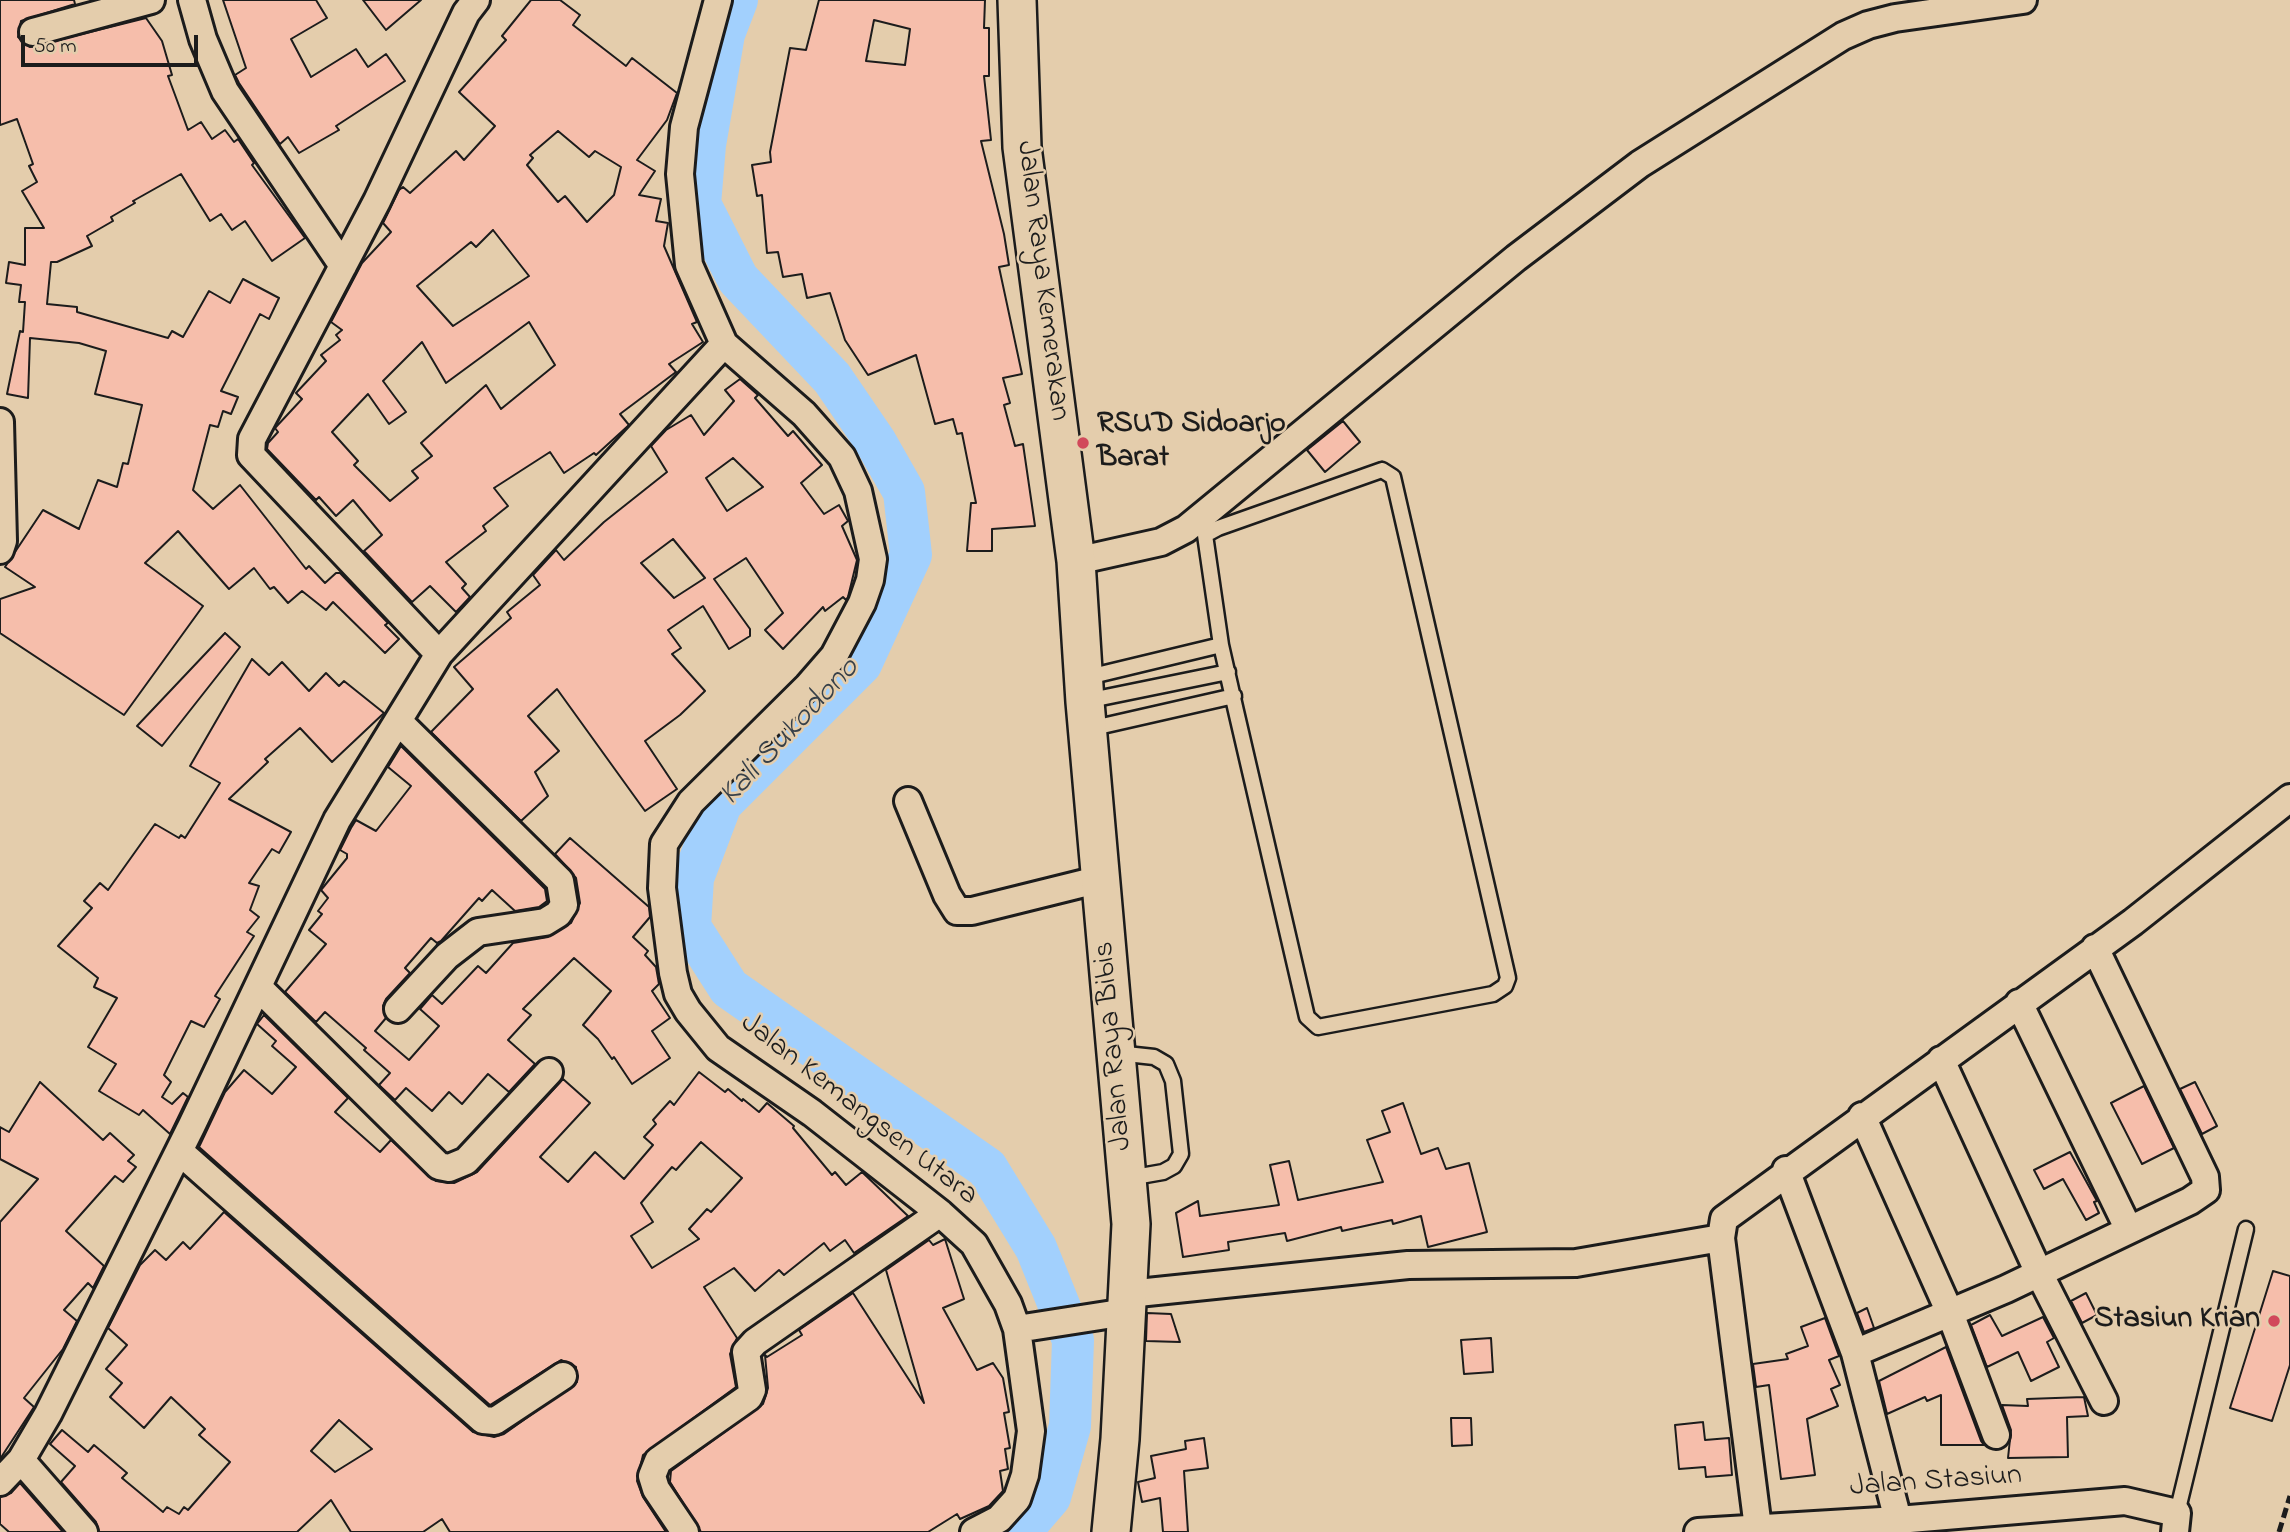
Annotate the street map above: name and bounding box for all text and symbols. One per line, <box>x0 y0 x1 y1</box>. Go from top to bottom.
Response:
scale bar <box>24 21 201 65</box>
text: 50 m <box>34 32 77 62</box>
street label: Jalan Raya Kemerakan <box>1006 139 1076 423</box>
place label: RSUD Sidoarjo Barat <box>1097 408 1286 478</box>
marker: RSUD Sidoarjo Barat <box>1075 435 1091 451</box>
water label: Kali Sukodono <box>713 651 869 815</box>
street label: Jalan Raya Bibis <box>1088 940 1142 1152</box>
street label: Jalan Kemangsen Utara <box>732 1007 984 1215</box>
place label: Stasiun Krian <box>2094 1303 2260 1339</box>
marker: Stasiun Krian <box>2266 1313 2282 1329</box>
street label: Jalan Stasiun <box>1849 1459 2023 1507</box>

